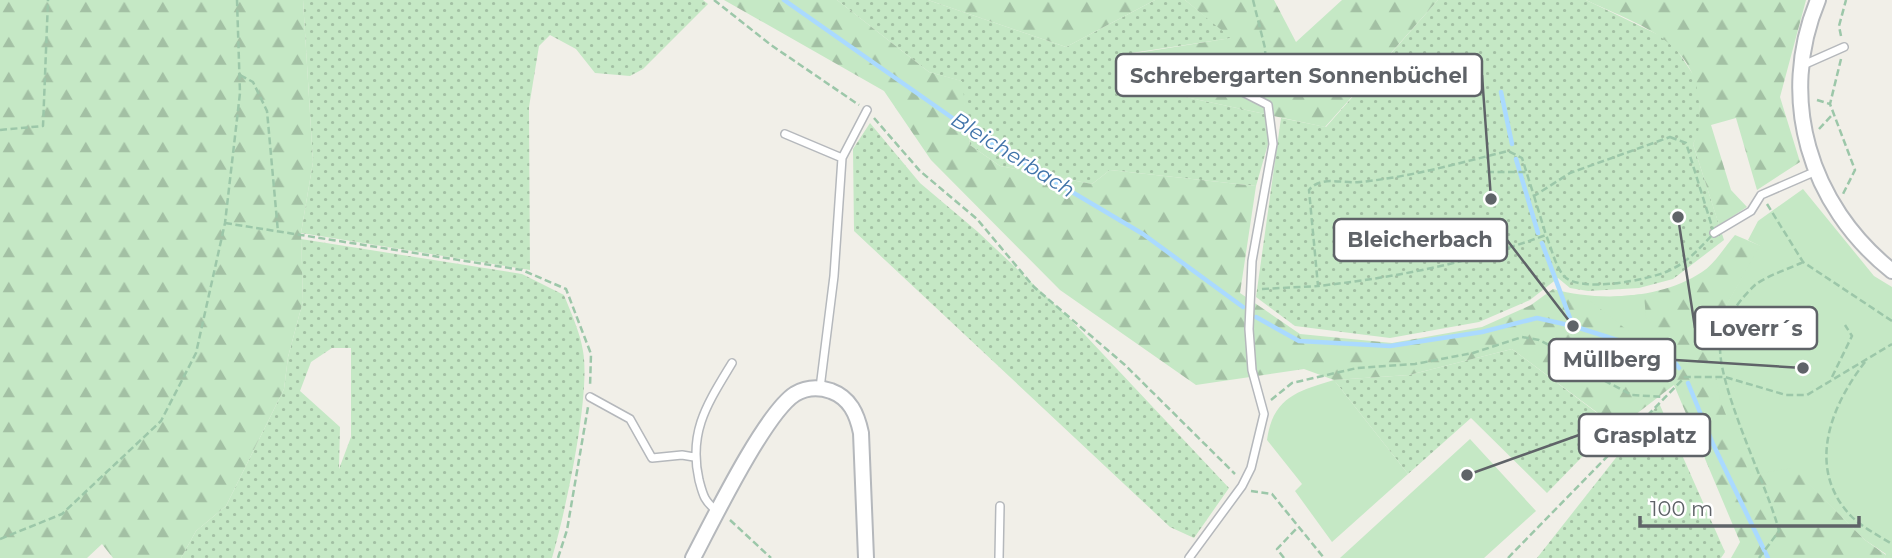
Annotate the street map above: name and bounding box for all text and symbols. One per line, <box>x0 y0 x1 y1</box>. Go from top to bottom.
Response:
callout: Schrebergarten Sonnenbüchel <box>1116 54 1482 96</box>
text: Schrebergarten Sonnenbüchel <box>1130 63 1468 88</box>
water label: Bleicherbach <box>947 107 1080 203</box>
callout: Bleicherbach <box>1334 219 1507 261</box>
text: Bleicherbach <box>1347 227 1493 252</box>
callout: Loverr´s <box>1695 307 1817 349</box>
text: Loverr´s <box>1709 316 1803 341</box>
callout: Müllberg <box>1549 339 1675 381</box>
text: Müllberg <box>1563 347 1661 372</box>
callout: Grasplatz <box>1579 414 1710 456</box>
text: Grasplatz <box>1594 423 1696 448</box>
scale bar <box>1640 484 1859 528</box>
text: 100 m <box>1650 496 1713 521</box>

